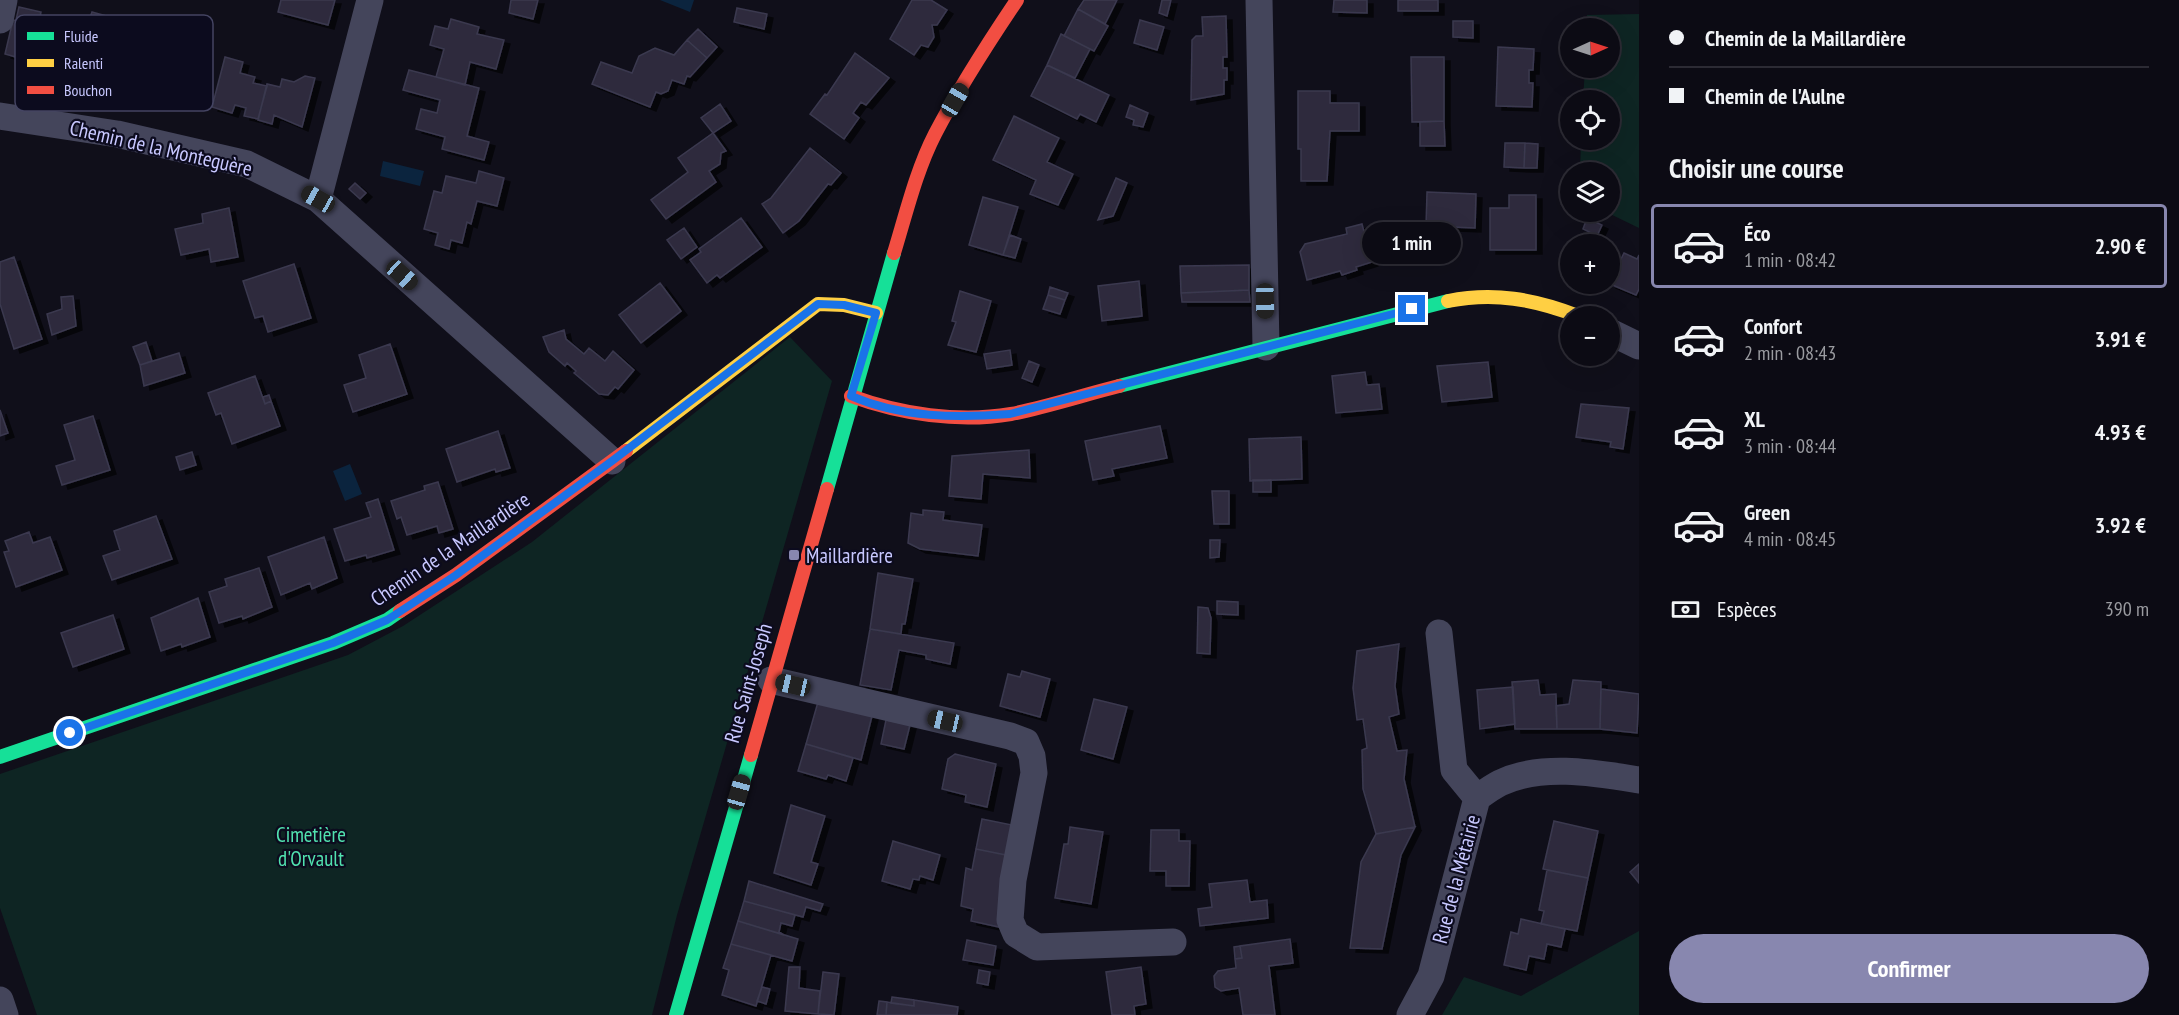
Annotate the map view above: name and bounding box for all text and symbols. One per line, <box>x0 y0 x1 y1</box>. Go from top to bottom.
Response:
legend <box>15 15 213 111</box>
north arrow <box>1560 18 1620 78</box>
map controls <box>1560 18 1620 366</box>
text: Chemin de la Maillardière <box>1705 24 1906 52</box>
text: Fluide <box>64 26 98 46</box>
text: Ralenti <box>64 53 103 73</box>
text: Bouchon <box>64 80 112 100</box>
car <box>938 80 972 120</box>
text: Chemin de l'Aulne <box>1705 82 1845 110</box>
button: locate <box>1560 90 1620 150</box>
street label: Chemin de la Monteguère <box>67 114 255 182</box>
text: Choisir une course <box>1669 151 1844 185</box>
button: layers <box>1560 162 1620 222</box>
car <box>298 182 338 216</box>
icon: car <box>1672 219 1726 273</box>
text: Éco <box>1744 219 1771 247</box>
callout: 1 min <box>1362 222 1462 264</box>
text: 1 min <box>1391 230 1432 256</box>
text: 2.90 € <box>2095 232 2146 260</box>
button: + <box>1560 234 1620 294</box>
text: 1 min · 08:42 <box>1744 247 1836 273</box>
car <box>383 256 421 294</box>
car <box>1256 283 1274 319</box>
route end <box>1398 295 1425 322</box>
button: − <box>1560 306 1620 366</box>
icon: car <box>1672 312 1726 366</box>
text: Confort <box>1744 312 1802 340</box>
text: 3.91 € <box>2095 325 2146 353</box>
text: 2 min · 08:43 <box>1744 340 1836 366</box>
icon: car <box>1672 405 1726 459</box>
text: XL <box>1744 405 1765 433</box>
text: 4.93 € <box>2095 418 2146 446</box>
text: 3 min · 08:44 <box>1744 433 1836 459</box>
street label: Chemin de la Maillardière <box>365 486 535 612</box>
icon: car <box>1672 498 1726 552</box>
text: Green <box>1744 498 1790 526</box>
text: 3.92 € <box>2095 511 2146 539</box>
text: 4 min · 08:45 <box>1744 526 1836 552</box>
place label: Maillardière <box>806 542 893 569</box>
marker: Maillardière <box>787 548 801 562</box>
icon: cash <box>1669 593 1702 626</box>
text: Espèces <box>1717 595 1776 623</box>
text: 390 m <box>2105 596 2149 622</box>
street label: Rue Saint-Joseph <box>718 620 778 746</box>
car <box>773 672 813 698</box>
car <box>925 708 965 734</box>
route start <box>56 719 83 746</box>
car <box>725 772 753 812</box>
street label: Rue de la Métairie <box>1426 812 1486 946</box>
park label: Cimetière d'Orvault <box>276 821 346 872</box>
button: Confirmer <box>1669 934 2149 1003</box>

